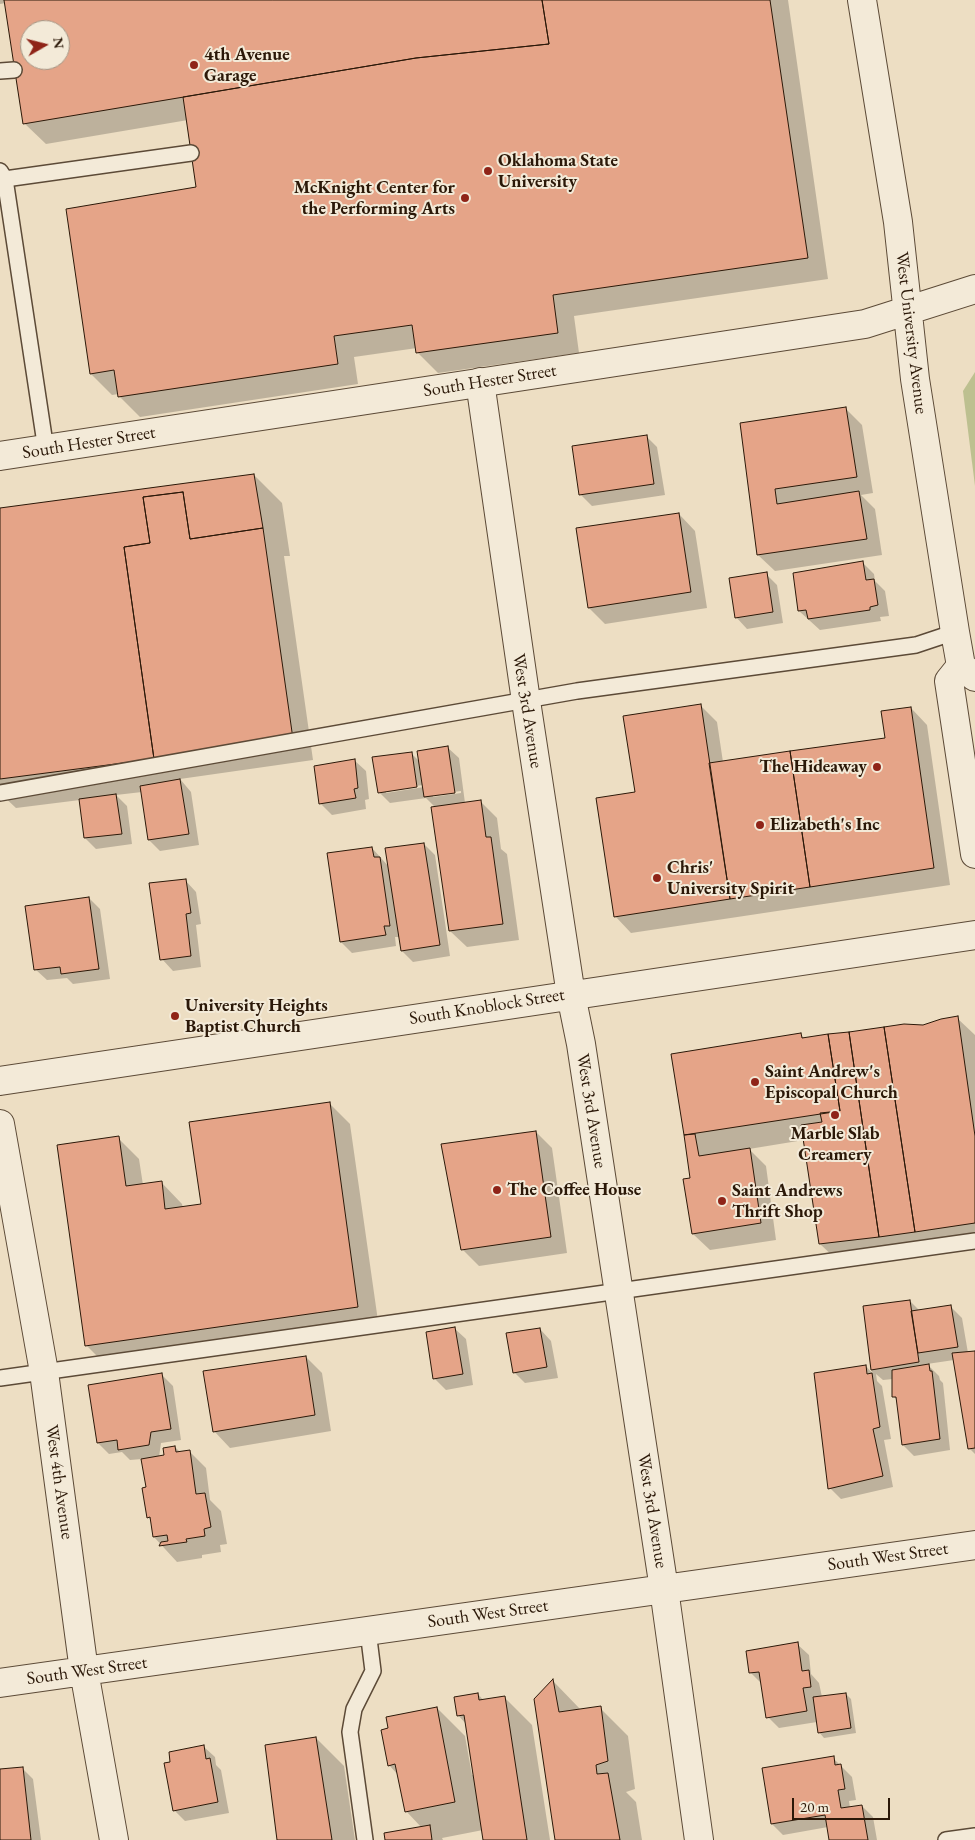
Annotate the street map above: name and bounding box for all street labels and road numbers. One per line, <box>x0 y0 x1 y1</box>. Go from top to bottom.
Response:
street label: West University Avenue <box>890 251 932 415</box>
street label: South Hester Street <box>422 360 558 402</box>
street label: South Hester Street <box>21 422 157 464</box>
street label: West 3rd Avenue <box>507 652 547 770</box>
street label: South Knoblock Street <box>408 984 566 1030</box>
street label: West 3rd Avenue <box>571 1052 611 1170</box>
street label: West 4th Avenue <box>40 1423 78 1541</box>
street label: West 3rd Avenue <box>632 1452 672 1570</box>
street label: South West Street <box>826 1538 950 1576</box>
street label: South West Street <box>426 1595 550 1633</box>
street label: South West Street <box>25 1652 149 1690</box>

